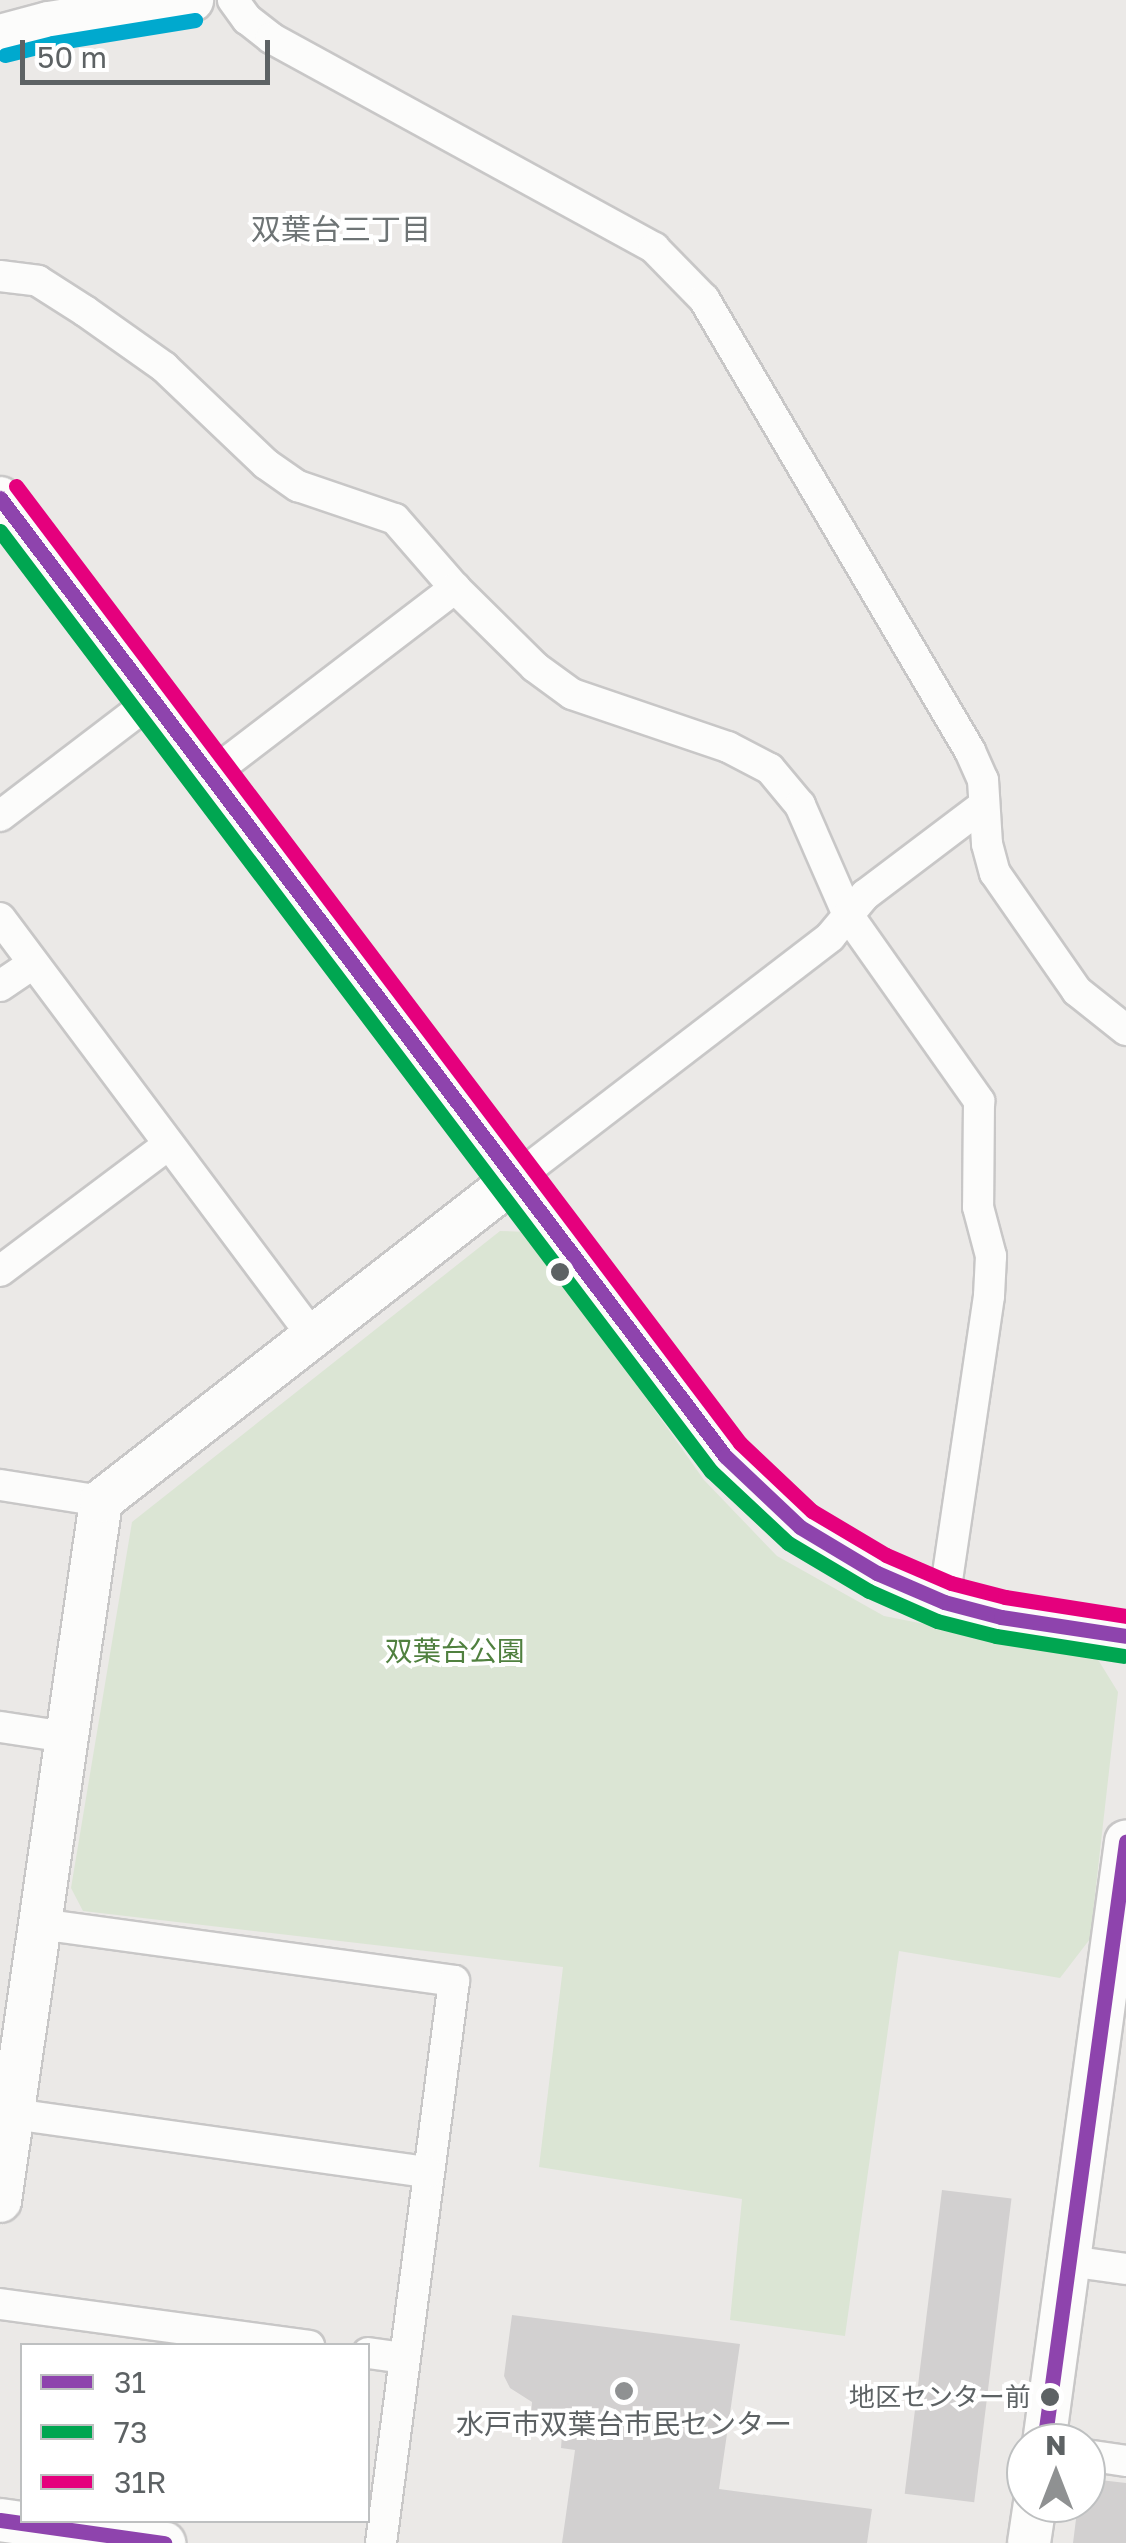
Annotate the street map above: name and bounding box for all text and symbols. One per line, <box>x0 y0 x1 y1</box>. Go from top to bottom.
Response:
scale bar <box>25 20 275 82</box>
text: 50 m <box>37 39 107 75</box>
district label: 双葉台三丁目 <box>251 211 431 247</box>
unlabelled marker <box>550 1262 570 1282</box>
park label: 双葉台公園 <box>385 1634 525 1668</box>
legend <box>20 2343 370 2523</box>
text: 31 <box>114 2364 146 2400</box>
marker: 水戸市双葉台市民センター <box>613 2380 635 2402</box>
place label: 地区センター前 <box>849 2381 1031 2413</box>
marker: 地区センター前 <box>1040 2387 1060 2407</box>
place label: 水戸市双葉台市民センター <box>456 2407 792 2441</box>
text: 73 <box>114 2414 147 2450</box>
north arrow <box>1006 2423 1106 2523</box>
text: N <box>1045 2428 1067 2461</box>
text: 31R <box>114 2464 167 2500</box>

